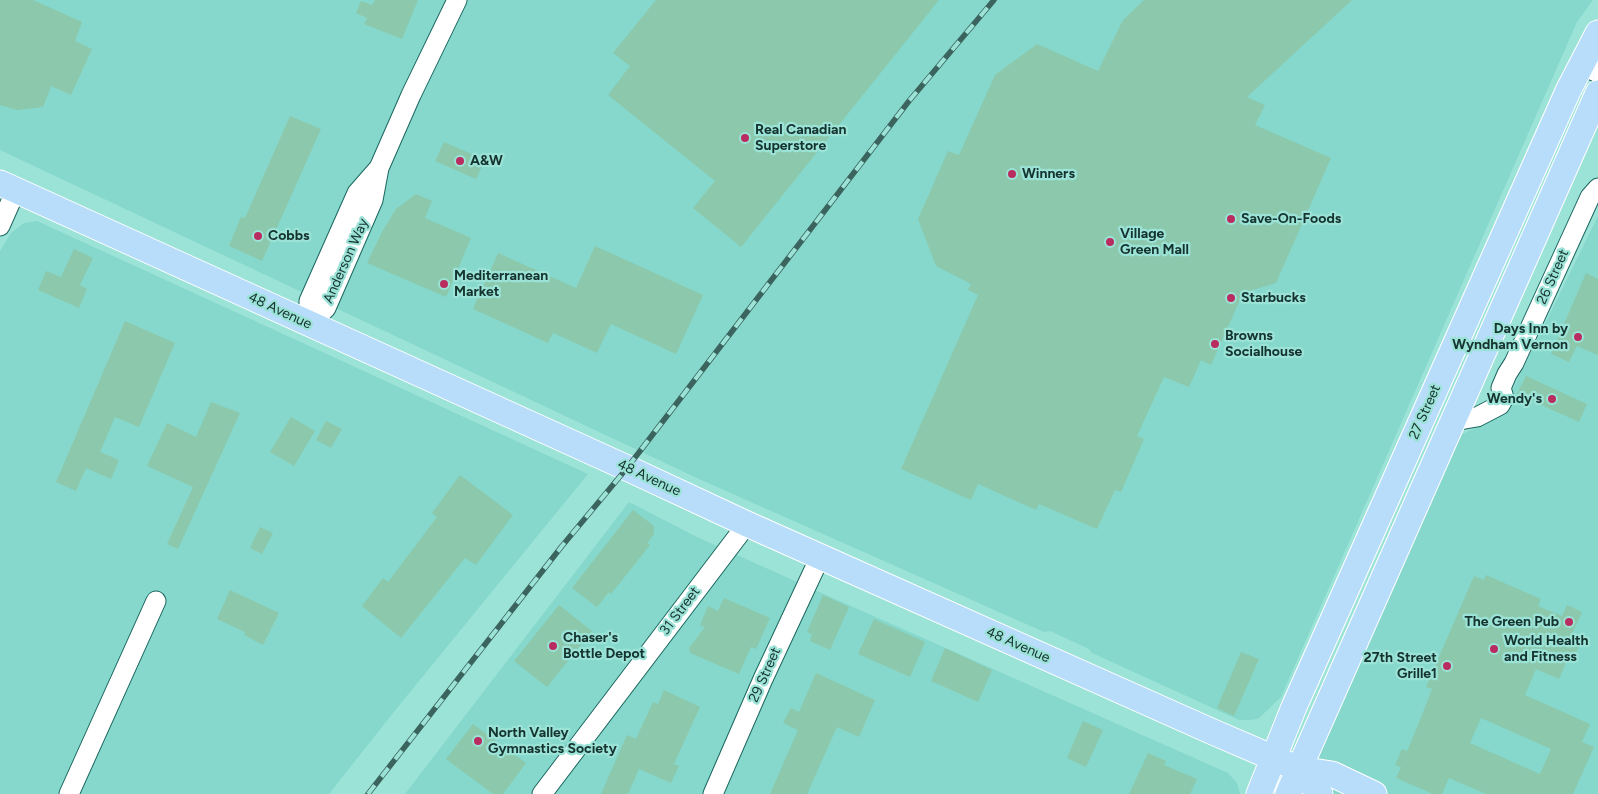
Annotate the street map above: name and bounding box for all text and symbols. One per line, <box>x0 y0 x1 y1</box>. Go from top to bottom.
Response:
place label: Real Canadian Superstore <box>755 122 846 154</box>
marker: Real Canadian Superstore <box>739 132 751 144</box>
place label: A&W <box>470 153 503 169</box>
marker: A&W <box>454 155 466 167</box>
place label: Winners <box>1022 166 1075 182</box>
marker: Winners <box>1006 168 1018 180</box>
place label: Save-On-Foods <box>1241 211 1341 227</box>
marker: Save-On-Foods <box>1225 213 1237 225</box>
street label: Anderson Way <box>320 216 372 306</box>
place label: Village Green Mall <box>1120 226 1189 258</box>
place label: Cobbs <box>268 228 309 244</box>
marker: Cobbs <box>252 230 264 242</box>
marker: Village Green Mall <box>1104 236 1116 248</box>
street label: 26 Street <box>1533 247 1573 307</box>
place label: Mediterranean Market <box>454 268 548 300</box>
marker: Mediterranean Market <box>438 278 450 290</box>
street label: 48 Avenue <box>246 289 314 333</box>
place label: Starbucks <box>1241 290 1306 306</box>
marker: Starbucks <box>1225 292 1237 304</box>
place label: Days Inn by Wyndham Vernon <box>1452 321 1568 354</box>
place label: Browns Socialhouse <box>1225 328 1302 361</box>
marker: Days Inn by Wyndham Vernon <box>1572 331 1584 343</box>
marker: Browns Socialhouse <box>1209 338 1221 350</box>
street label: 27 Street <box>1406 382 1444 442</box>
place label: Wendy's <box>1487 391 1542 407</box>
marker: Wendy's <box>1546 393 1558 405</box>
street label: 48 Avenue <box>615 456 683 500</box>
street label: 31 Street <box>656 584 704 638</box>
place label: The Green Pub <box>1465 614 1559 630</box>
marker: The Green Pub <box>1563 616 1575 628</box>
street label: 48 Avenue <box>983 623 1053 667</box>
place label: Chaser's Bottle Depot <box>563 630 645 662</box>
place label: World Health and Fitness <box>1504 633 1589 666</box>
marker: Chaser's Bottle Depot <box>547 640 559 652</box>
marker: World Health and Fitness <box>1488 643 1500 655</box>
street label: 29 Street <box>745 645 785 705</box>
place label: 27th Street Grille1 <box>1364 650 1437 682</box>
marker: 27th Street Grille1 <box>1441 660 1453 672</box>
place label: North Valley Gymnastics Society <box>488 725 617 758</box>
marker: North Valley Gymnastics Society <box>472 735 484 747</box>

